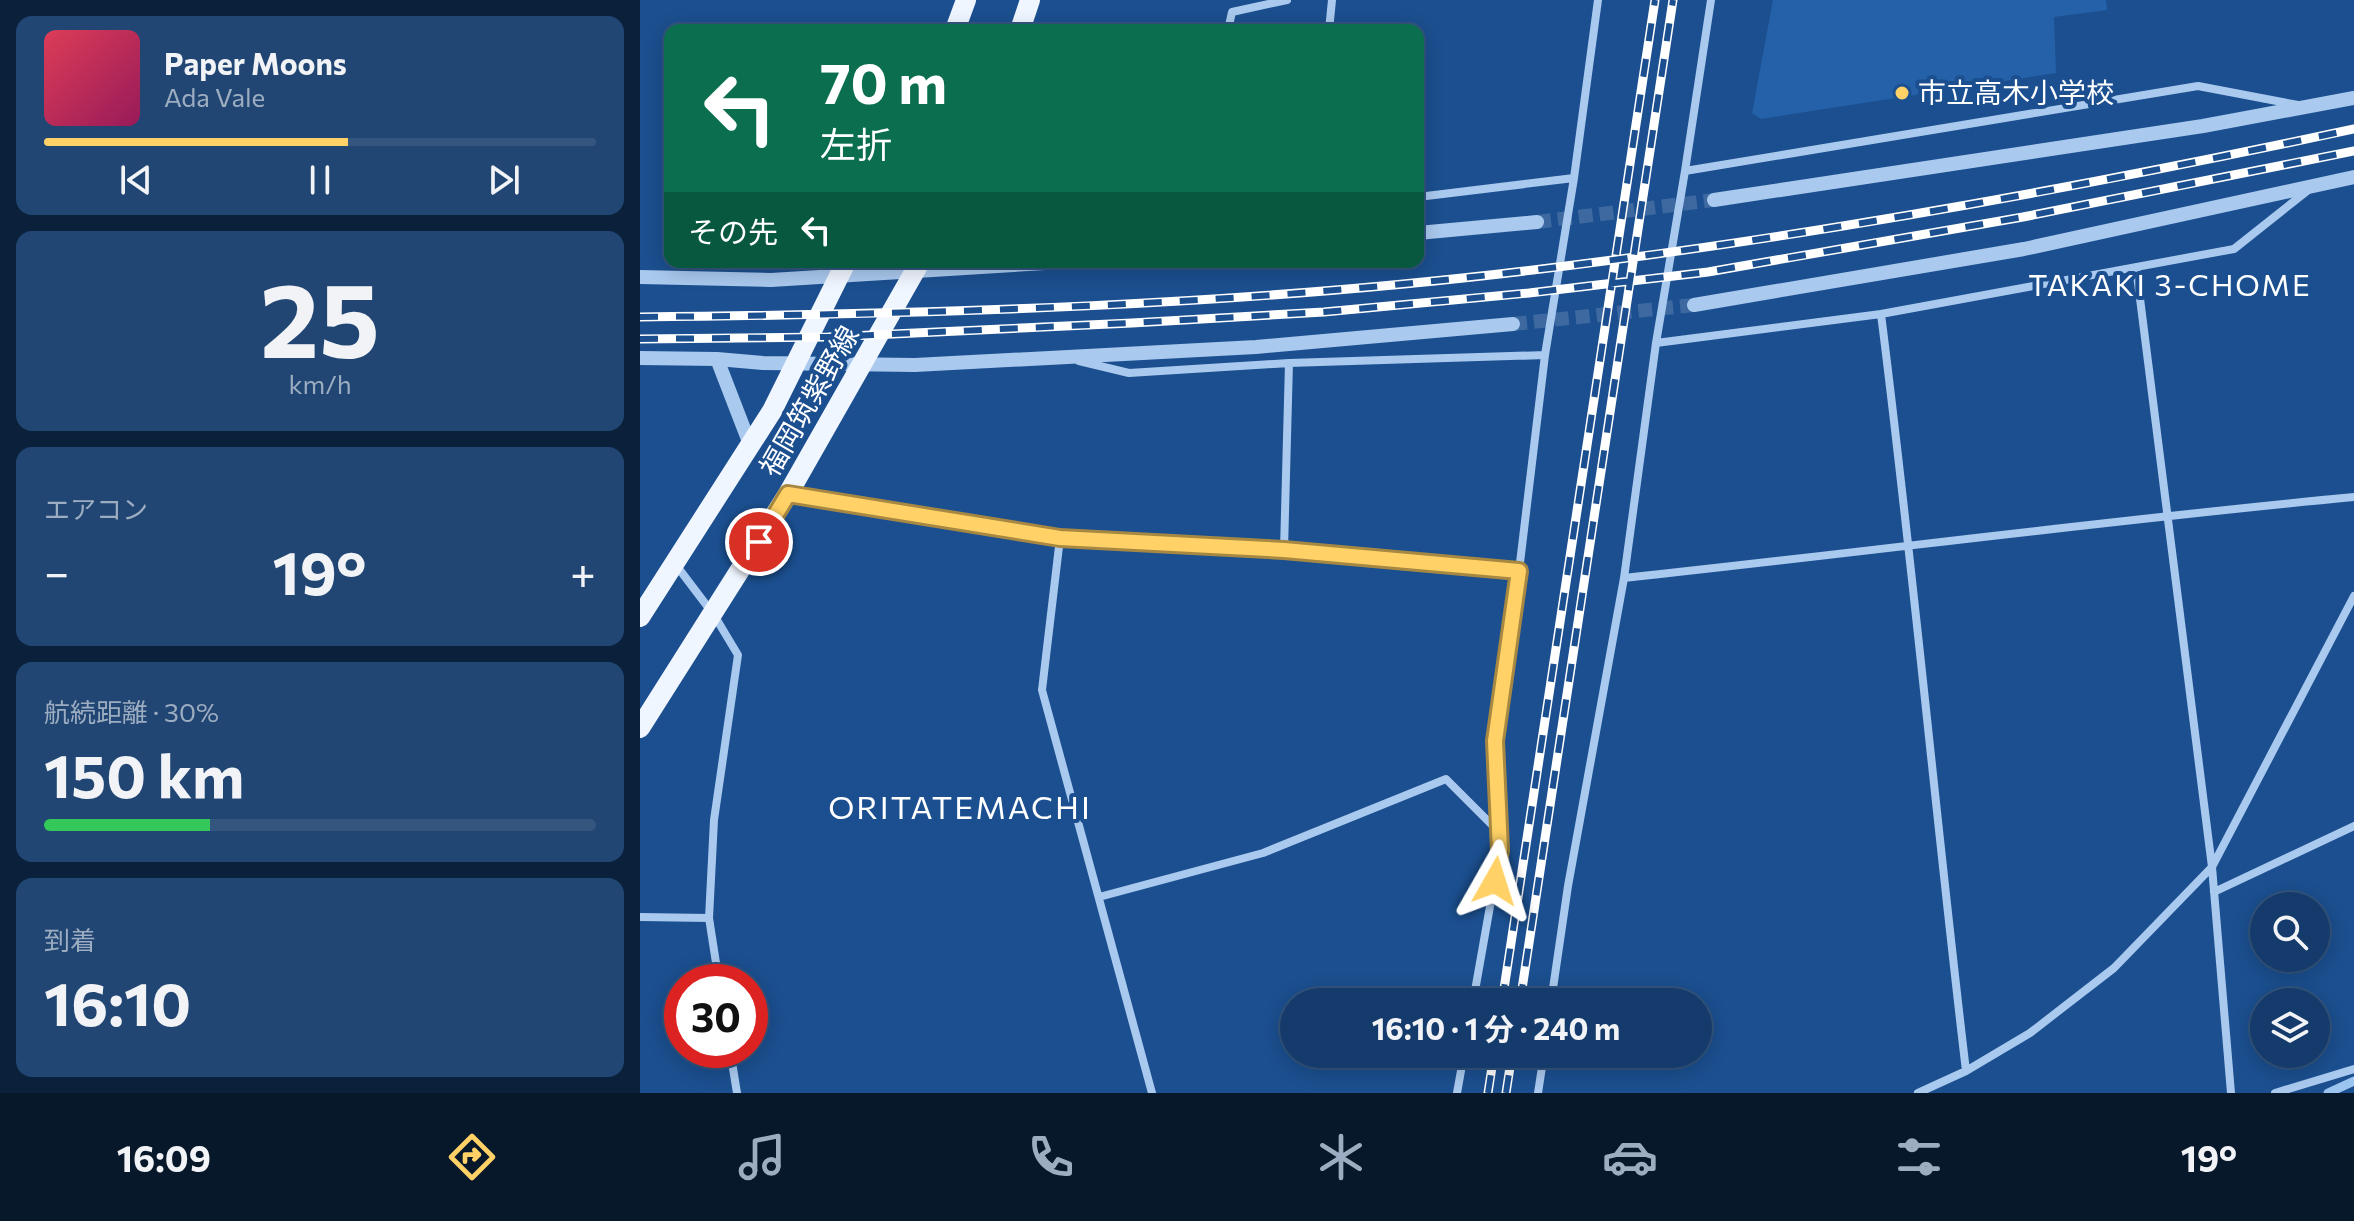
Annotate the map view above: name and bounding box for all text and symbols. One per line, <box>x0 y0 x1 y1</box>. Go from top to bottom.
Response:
text: Paper Moons <box>164 44 347 81</box>
text: 70 m <box>820 47 947 116</box>
icon: left <box>688 56 792 160</box>
place label: 市立高木小学校 <box>1918 75 2114 109</box>
text: Ada Vale <box>164 81 265 112</box>
marker: 市立高木小学校 <box>1893 84 1911 102</box>
text: 左折 <box>820 121 892 165</box>
icon: previous <box>114 158 158 202</box>
icon: pause <box>298 158 342 202</box>
icon: next <box>482 158 526 202</box>
icon: left <box>794 208 838 252</box>
text: その先 <box>688 212 778 249</box>
text: 25 <box>260 252 380 379</box>
district label: TAKAKI 3-CHOME <box>2028 265 2312 302</box>
street label: 福岡筑紫野線 <box>751 319 865 482</box>
text: km/h <box>288 368 352 399</box>
text: エアコン <box>44 493 148 524</box>
pin <box>725 508 793 576</box>
icon: arrive <box>737 520 781 564</box>
text: 19° <box>272 534 367 607</box>
text: − <box>44 544 69 598</box>
text: + <box>570 544 596 598</box>
text: 航続距離 · 30% <box>44 696 219 727</box>
text: 150 km <box>44 737 244 810</box>
district label: ORITATEMACHI <box>828 786 1092 826</box>
position arrow <box>1453 839 1537 923</box>
map controls <box>2250 892 2330 1068</box>
button: search <box>2250 892 2330 972</box>
text: 到着 <box>44 924 96 955</box>
speed limit sign: 30 <box>664 964 768 1068</box>
text: 16:10 <box>44 965 191 1038</box>
button: layers <box>2250 988 2330 1068</box>
text: 16:10 · 1 分 · 240 m <box>1372 1009 1620 1046</box>
icon: directions <box>444 1129 500 1185</box>
icon: music <box>734 1129 790 1185</box>
icon: phone <box>1023 1129 1079 1185</box>
icon: climate <box>1313 1129 1369 1185</box>
icon: car <box>1602 1129 1658 1185</box>
icon: filters <box>1891 1129 1947 1185</box>
text: 16:09 <box>117 1135 211 1179</box>
text: 19° <box>2181 1135 2237 1179</box>

